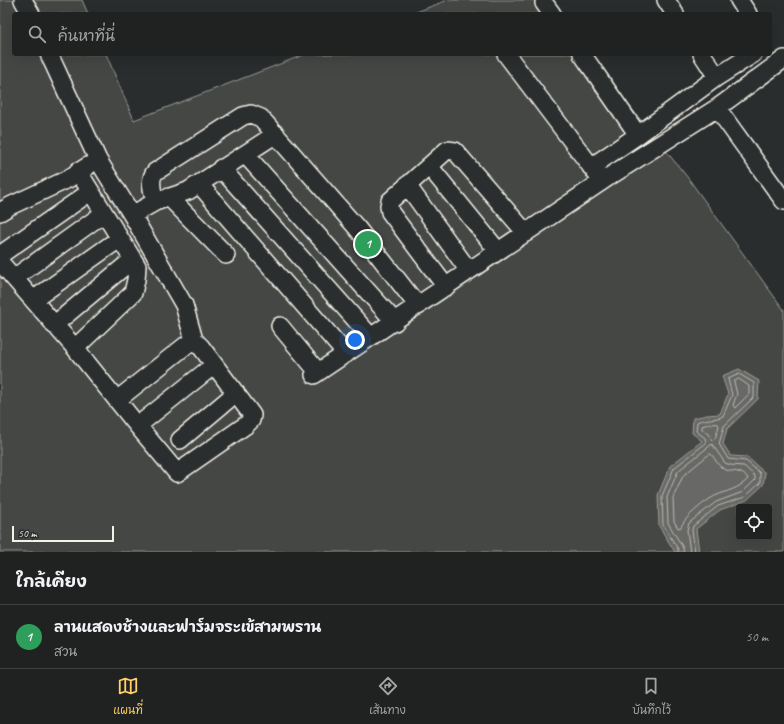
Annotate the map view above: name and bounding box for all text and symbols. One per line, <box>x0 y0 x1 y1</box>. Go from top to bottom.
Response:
search box <box>12 12 772 56</box>
icon: search <box>26 23 48 45</box>
text: ค้นหาที่นี่ <box>58 27 115 46</box>
pin: 1 <box>355 229 381 259</box>
your location <box>345 330 365 350</box>
map controls <box>736 504 772 540</box>
button: locate <box>736 504 772 540</box>
scale bar <box>12 524 114 543</box>
text: 50 m <box>18 526 37 540</box>
text: ใกล้เคียง <box>16 571 87 592</box>
text: ลานแสดงช้างและฟาร์มจระเข้สามพราน <box>54 618 321 637</box>
text: 1 <box>26 629 32 645</box>
text: 50 m <box>746 629 768 645</box>
text: สวน <box>54 644 77 660</box>
tab: แผนที่ <box>113 675 143 718</box>
tab: เส้นทาง <box>369 675 406 718</box>
tab: บันทึกไว้ <box>632 675 671 718</box>

